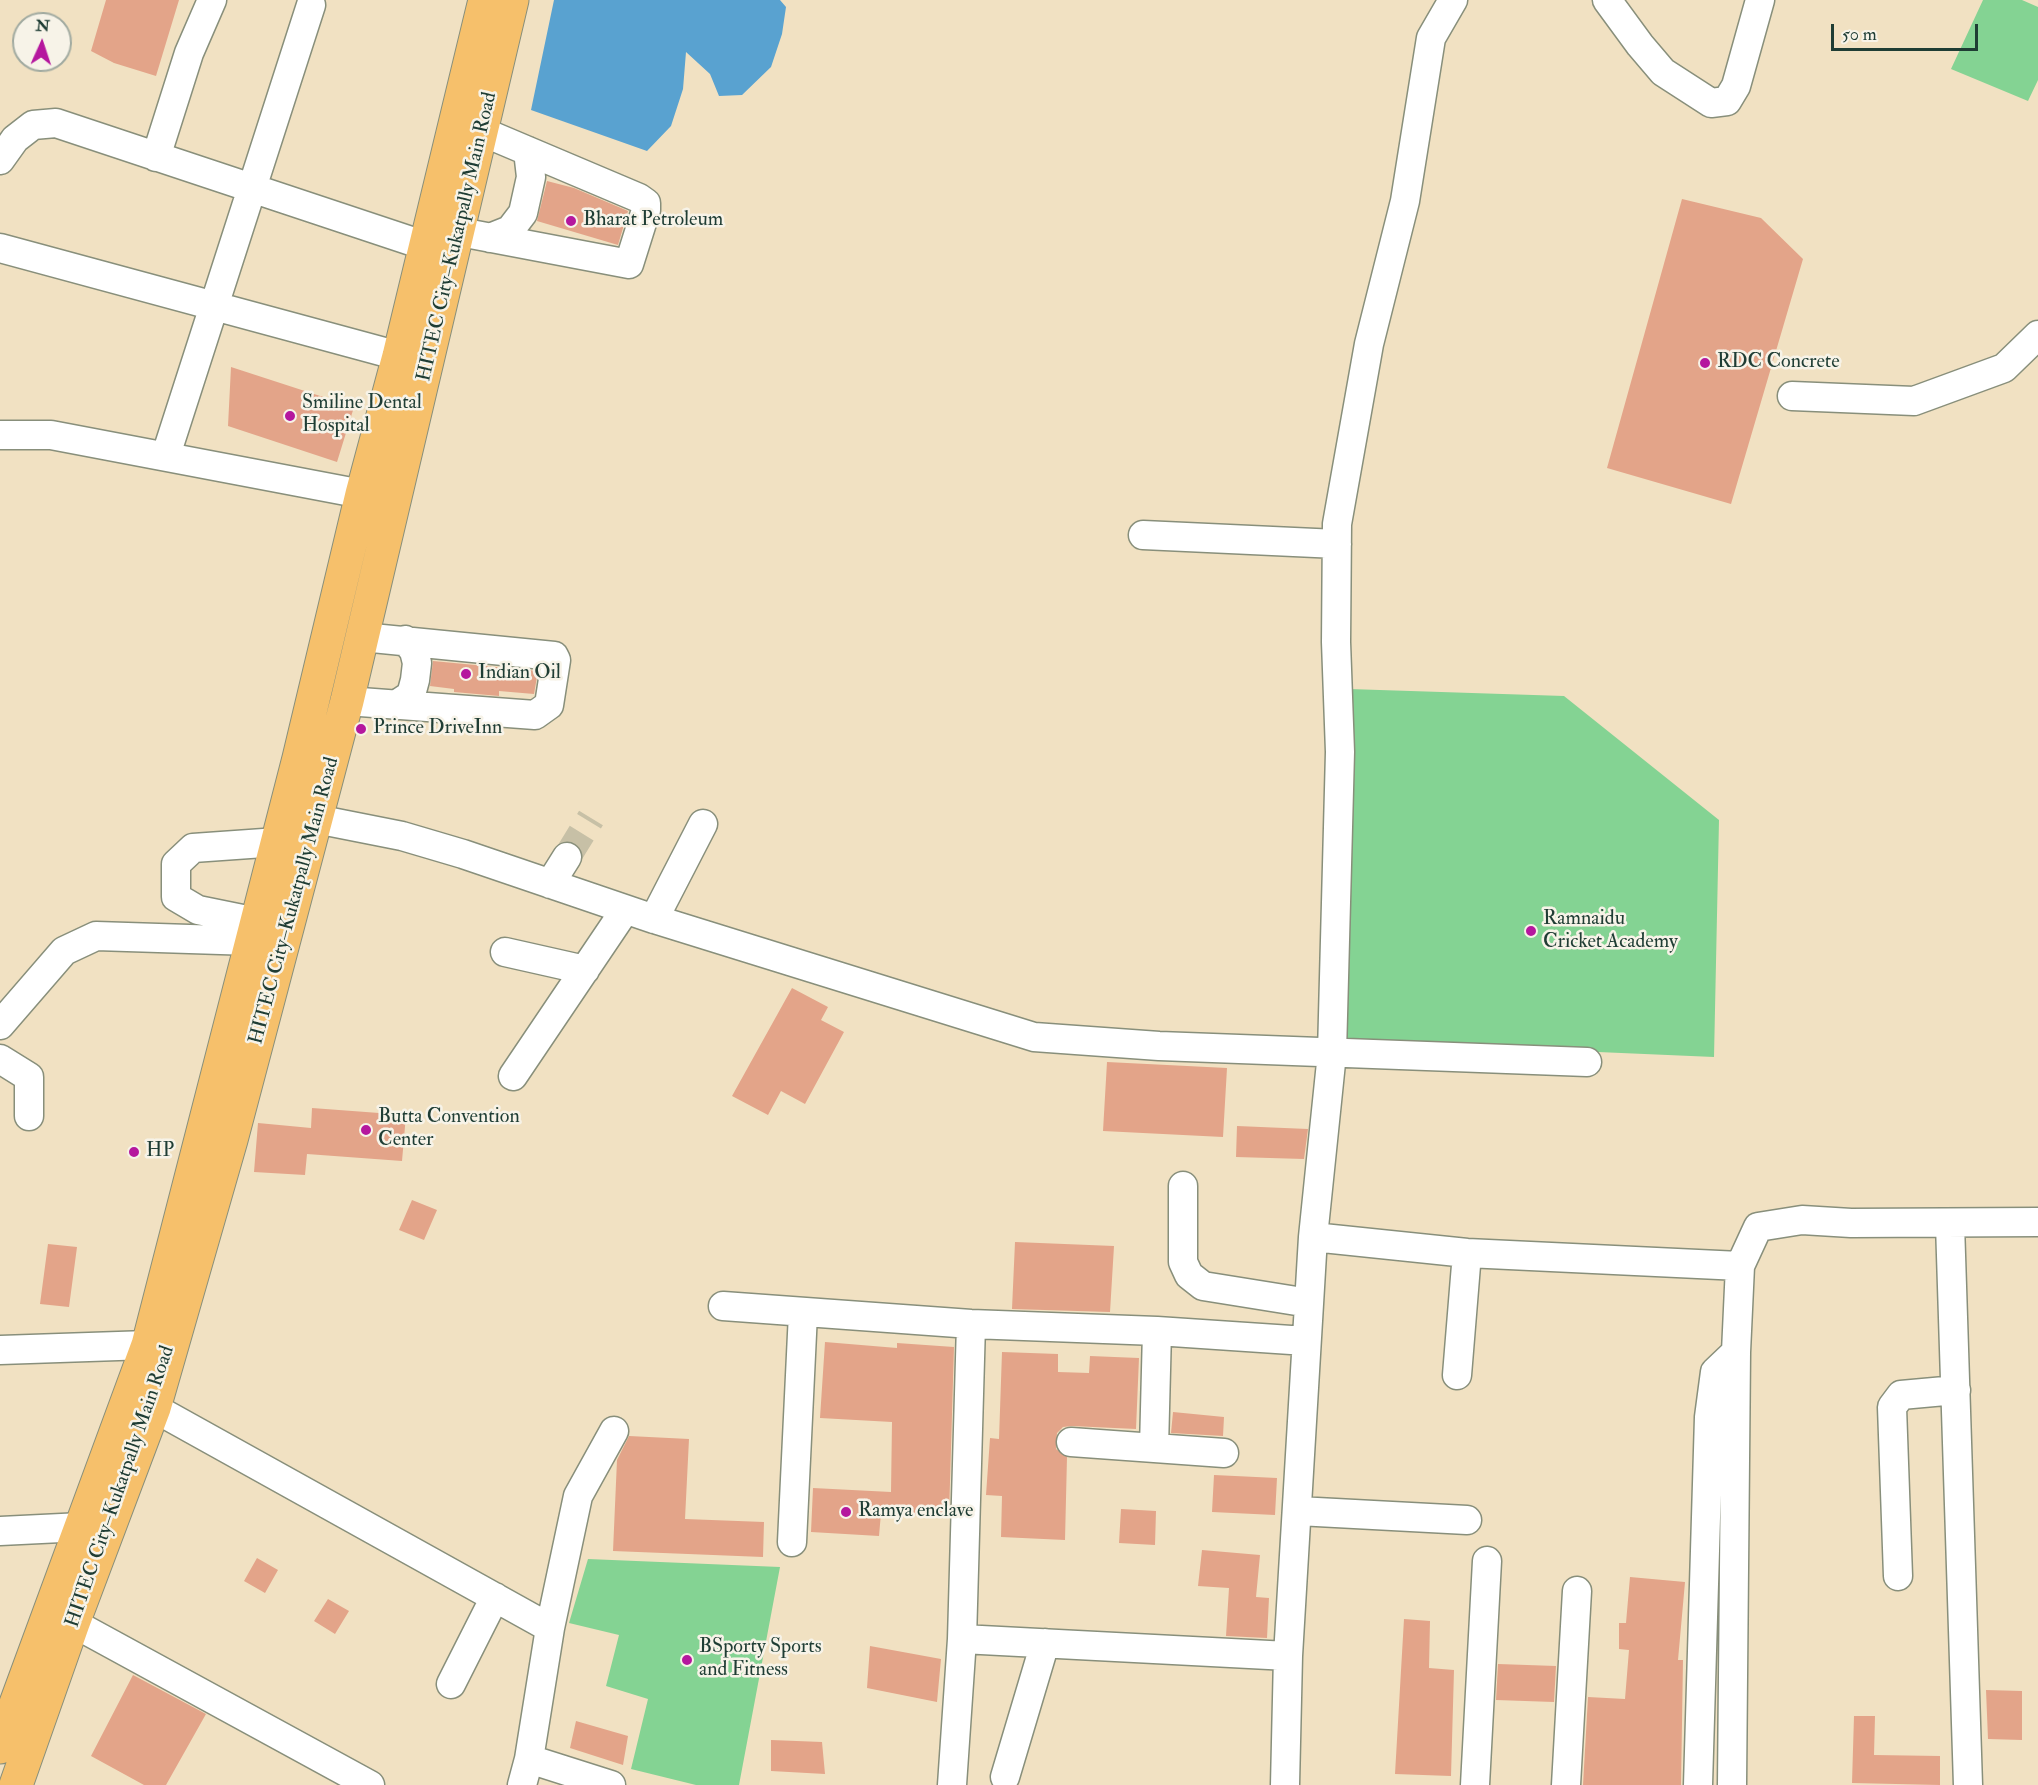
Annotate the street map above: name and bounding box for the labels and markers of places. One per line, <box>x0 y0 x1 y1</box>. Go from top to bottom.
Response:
place label: Bharat Petroleum <box>583 209 723 233</box>
marker: Bharat Petroleum <box>564 214 578 228</box>
place label: RDC Concrete <box>1717 351 1840 375</box>
marker: RDC Concrete <box>1698 356 1712 370</box>
place label: Smiline Dental Hospital <box>302 392 422 439</box>
marker: Smiline Dental Hospital <box>283 409 297 423</box>
place label: Indian Oil <box>478 662 561 686</box>
marker: Indian Oil <box>459 667 473 681</box>
place label: Prince DriveInn <box>373 717 502 741</box>
marker: Prince DriveInn <box>354 722 368 736</box>
place label: Ramnaidu Cricket Academy <box>1543 908 1678 955</box>
marker: Ramnaidu Cricket Academy <box>1524 924 1538 938</box>
place label: Butta Convention Center <box>378 1106 520 1153</box>
marker: Butta Convention Center <box>359 1123 373 1137</box>
place label: HP <box>146 1140 174 1164</box>
marker: HP <box>127 1145 141 1159</box>
place label: Ramya enclave <box>858 1500 973 1524</box>
marker: Ramya enclave <box>839 1505 853 1519</box>
place label: BSporty Sports and Fitness <box>699 1636 822 1683</box>
marker: BSporty Sports and Fitness <box>680 1653 694 1667</box>

